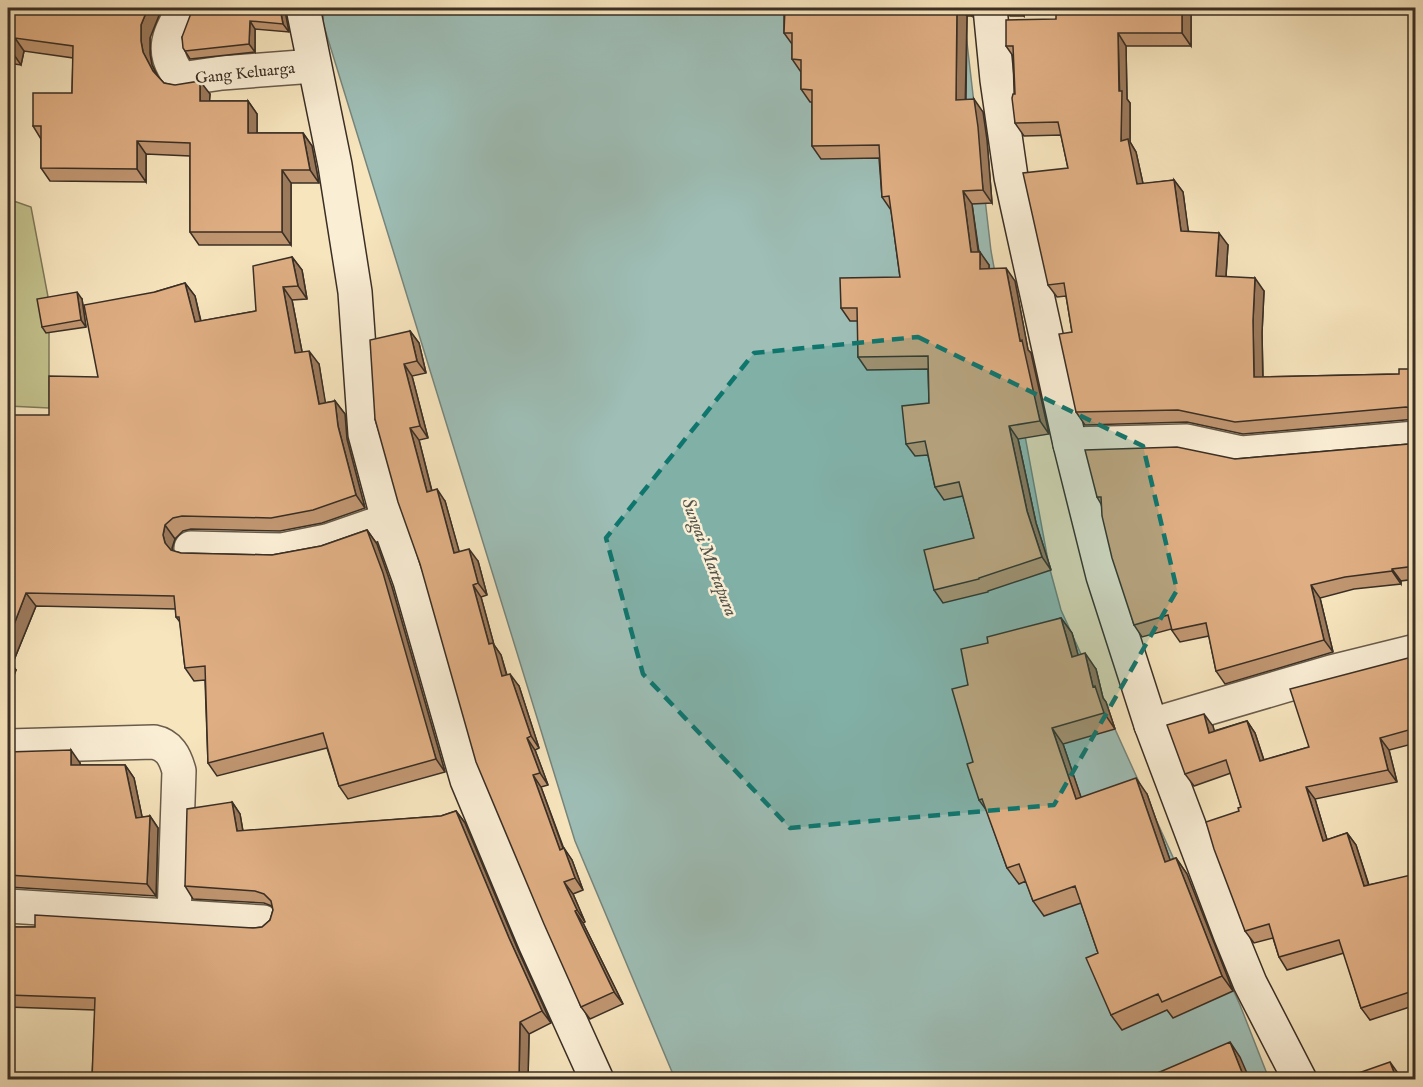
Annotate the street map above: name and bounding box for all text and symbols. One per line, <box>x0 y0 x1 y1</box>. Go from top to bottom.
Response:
street label: Gang Keluarga <box>194 59 296 89</box>
water label: Sungai Martapura <box>675 495 742 620</box>

